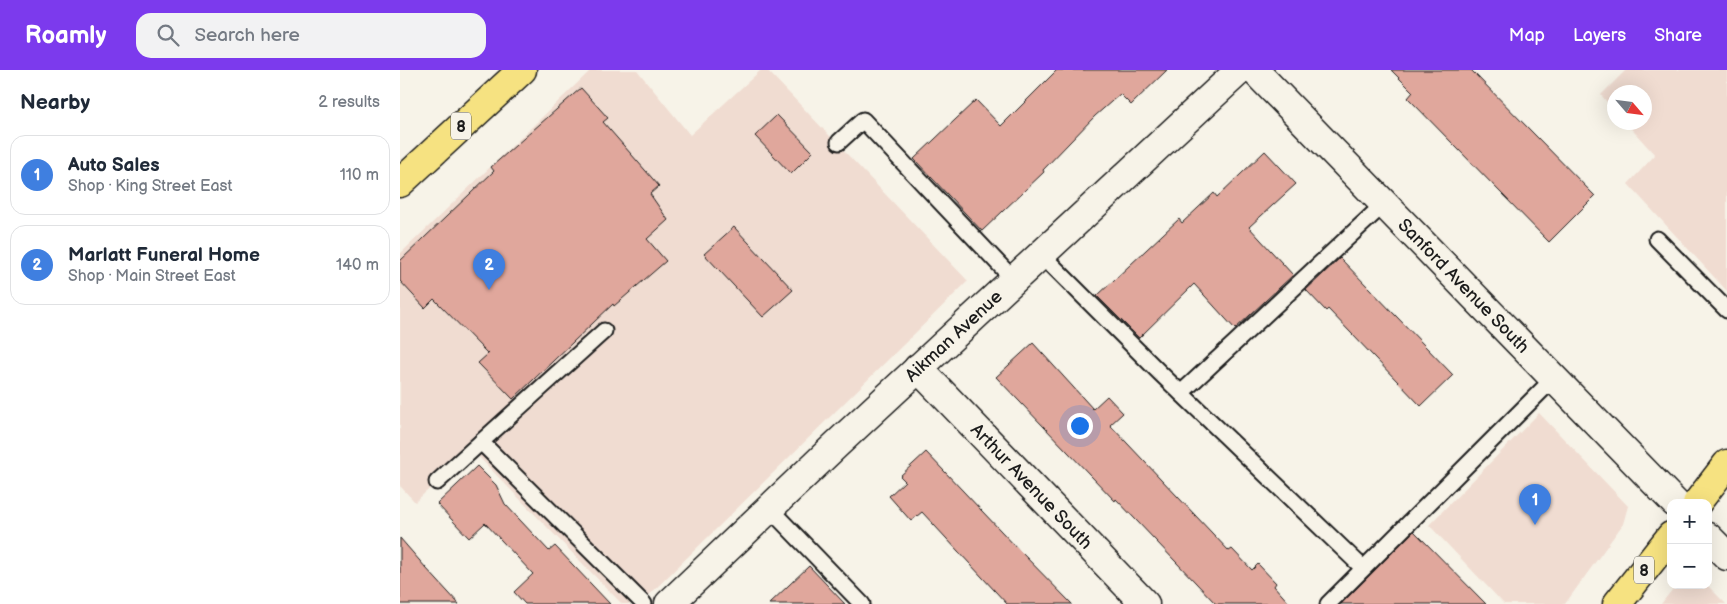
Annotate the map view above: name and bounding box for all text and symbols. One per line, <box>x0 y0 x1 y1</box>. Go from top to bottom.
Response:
search box <box>136 13 486 58</box>
text: Roamly <box>25 21 106 50</box>
icon: search <box>154 21 182 49</box>
text: Search here <box>194 24 300 47</box>
text: Map <box>1509 25 1545 46</box>
text: Layers <box>1573 25 1626 46</box>
text: Share <box>1654 25 1702 46</box>
north arrow <box>1607 85 1652 130</box>
text: Nearby <box>20 90 90 115</box>
text: 2 results <box>318 93 380 112</box>
road number: 8 <box>451 112 471 140</box>
text: Auto Sales <box>68 154 160 177</box>
text: 1 <box>34 166 40 185</box>
text: 110 m <box>340 166 379 185</box>
text: Shop · King Street East <box>68 177 232 196</box>
street label: Sanford Avenue South <box>1393 215 1534 358</box>
text: Marlatt Funeral Home <box>68 244 260 267</box>
pin: 2 <box>473 249 505 290</box>
text: 2 <box>32 256 42 275</box>
text: 140 m <box>336 256 379 275</box>
text: Shop · Main Street East <box>68 267 236 286</box>
street label: Aikman Avenue <box>901 286 1007 386</box>
your location <box>1067 413 1093 439</box>
street label: Arthur Avenue South <box>966 419 1096 554</box>
pin: 1 <box>1519 484 1551 525</box>
map controls <box>1667 499 1712 589</box>
button: + <box>1667 499 1712 544</box>
button: − <box>1667 544 1712 589</box>
road number: 8 <box>1634 556 1654 584</box>

